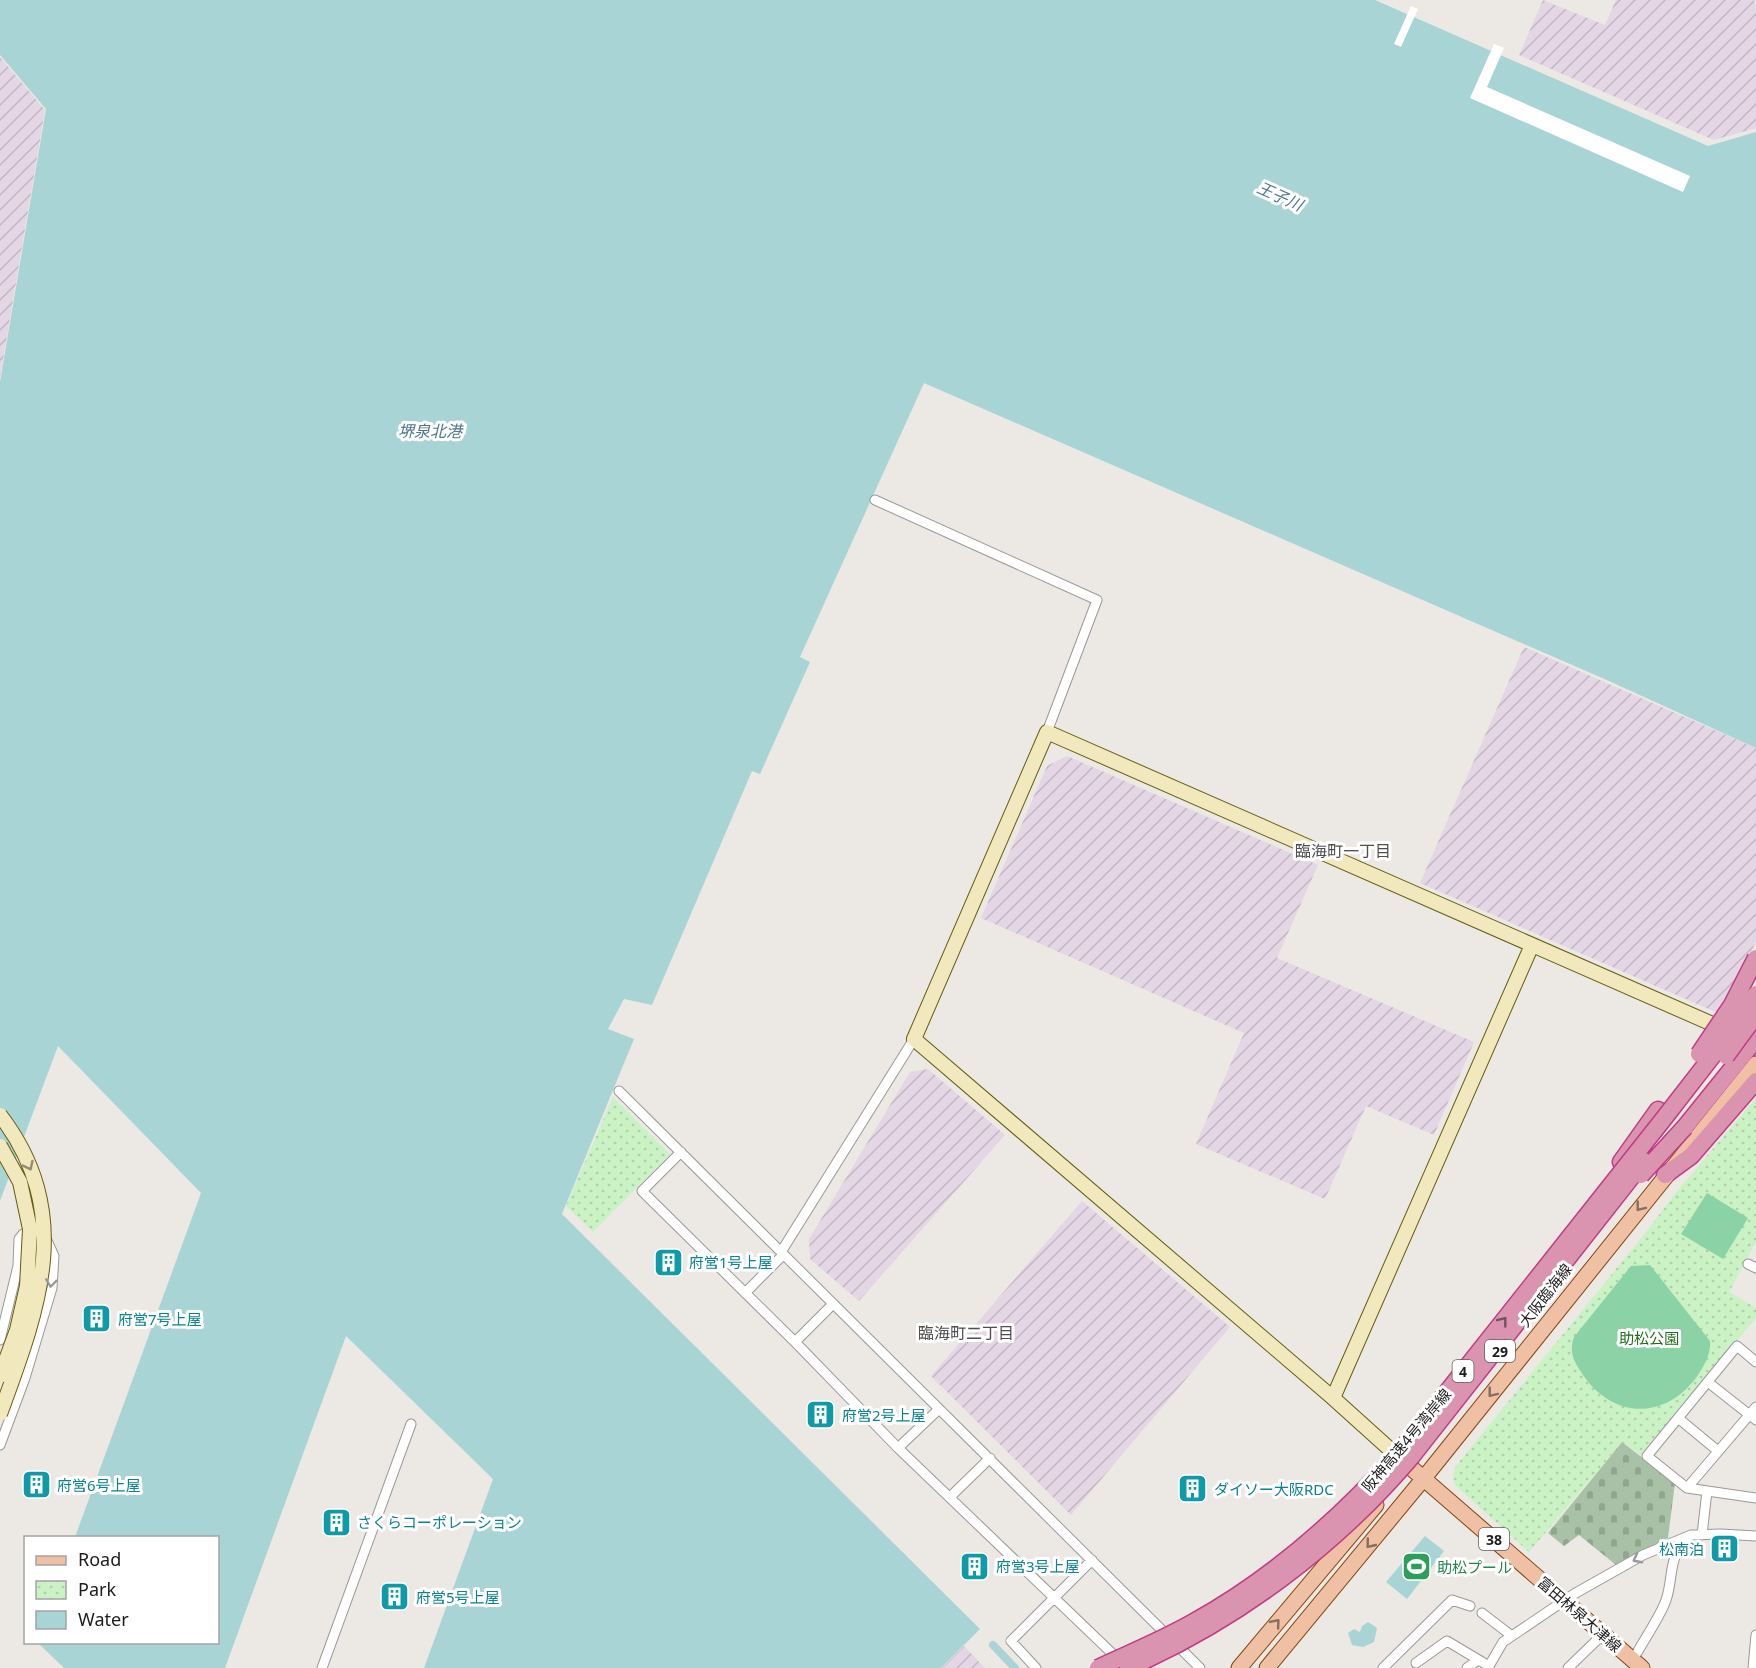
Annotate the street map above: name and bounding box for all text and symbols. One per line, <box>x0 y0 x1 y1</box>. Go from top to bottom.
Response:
water label: 王子川 <box>1254 176 1308 217</box>
water label: 堺泉北港 <box>398 420 464 442</box>
district label: 臨海町一丁目 <box>1295 840 1391 862</box>
one-way arrow <box>21 1160 33 1171</box>
one-way arrow <box>1636 1200 1647 1211</box>
building icon: 府営1号上屋 <box>652 1246 684 1278</box>
place label: 府営1号上屋 <box>689 1252 773 1272</box>
street label: 大阪臨海線 <box>1514 1259 1576 1331</box>
one-way arrow <box>46 1278 58 1287</box>
building icon: 府営7号上屋 <box>81 1303 113 1335</box>
place label: 府営7号上屋 <box>118 1309 202 1329</box>
one-way arrow <box>1495 1317 1506 1328</box>
district label: 臨海町二丁目 <box>918 1322 1014 1344</box>
park label: 助松公園 <box>1619 1328 1679 1348</box>
road number: 29 <box>1485 1340 1515 1362</box>
road number: 4 <box>1452 1360 1474 1382</box>
street label: 阪神高速4号湾岸線 <box>1357 1384 1455 1496</box>
one-way arrow <box>1489 1386 1500 1397</box>
building icon: 府営2号上屋 <box>805 1399 837 1431</box>
place label: 府営2号上屋 <box>842 1405 926 1425</box>
building icon: 府営6号上屋 <box>20 1469 52 1501</box>
building icon: ダイソー大阪RDC <box>1177 1473 1209 1505</box>
place label: 府営6号上屋 <box>57 1475 141 1495</box>
place label: ダイソー大阪RDC <box>1214 1479 1334 1499</box>
building icon: さくらコーポレーション <box>320 1506 352 1538</box>
place label: さくらコーポレーション <box>357 1512 522 1532</box>
road number: 38 <box>1479 1528 1509 1550</box>
building icon: 松南泊 <box>1709 1533 1741 1565</box>
legend <box>24 1536 219 1644</box>
one-way arrow <box>1366 1538 1377 1549</box>
place label: 松南泊 <box>1659 1539 1704 1559</box>
text: Road <box>78 1547 121 1571</box>
building icon: 府営3号上屋 <box>959 1550 991 1582</box>
sports icon: 助松プール <box>1400 1551 1432 1583</box>
one-way arrow <box>1633 1552 1643 1563</box>
place label: 府営3号上屋 <box>996 1556 1080 1576</box>
place label: 助松プール <box>1437 1557 1512 1577</box>
street label: 富田林泉大津線 <box>1534 1572 1626 1656</box>
text: Park <box>78 1577 116 1601</box>
building icon: 府営5号上屋 <box>379 1581 411 1613</box>
place label: 府営5号上屋 <box>416 1587 500 1607</box>
text: Water <box>78 1607 129 1631</box>
one-way arrow <box>1269 1619 1280 1630</box>

